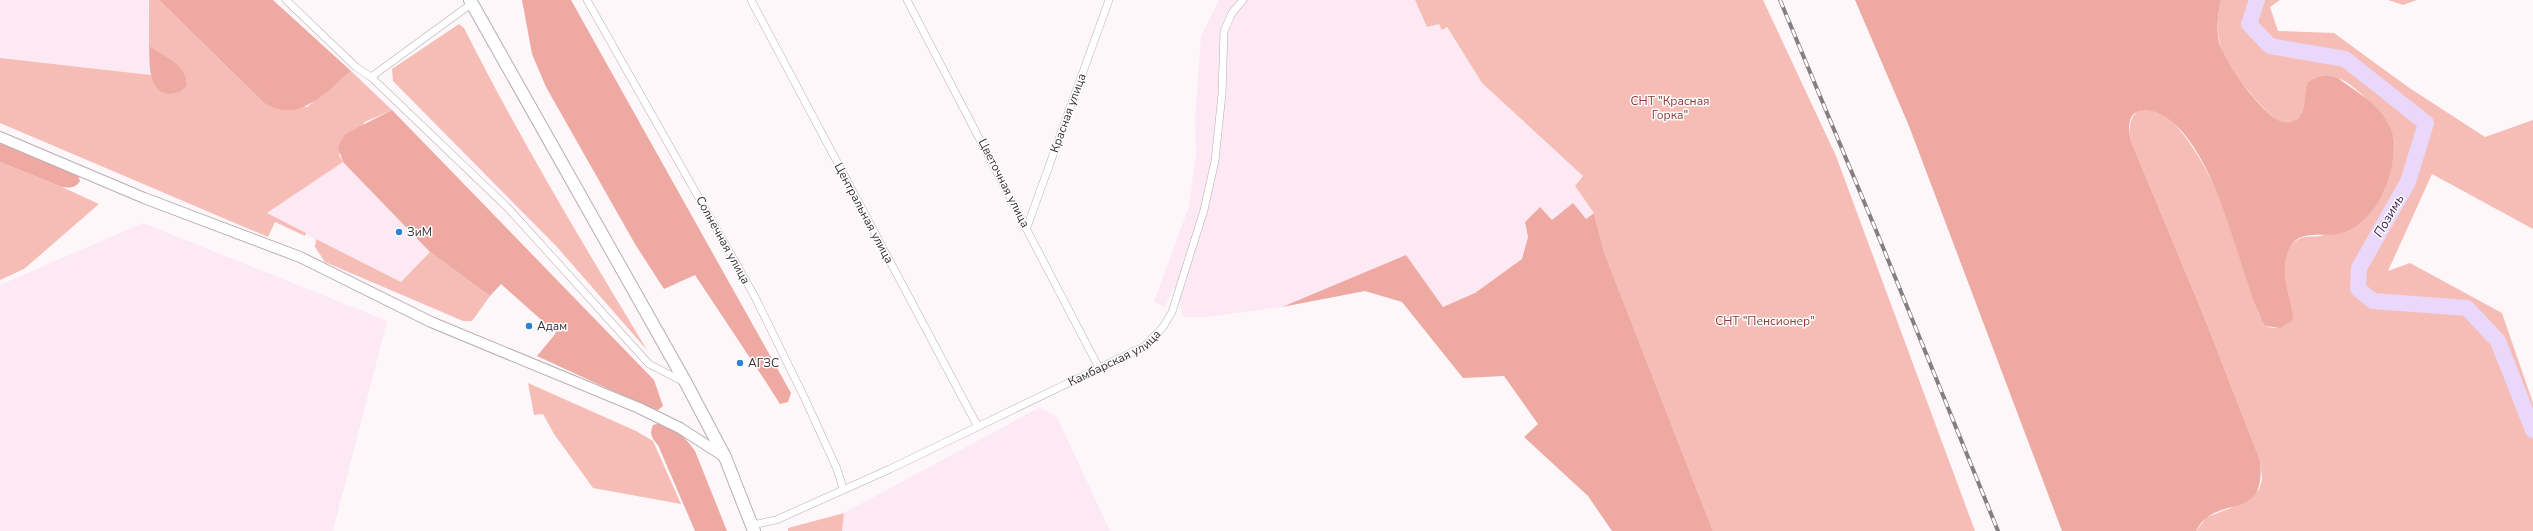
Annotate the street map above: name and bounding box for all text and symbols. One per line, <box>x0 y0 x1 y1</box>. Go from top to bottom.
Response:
street label: Красная улица <box>1046 71 1090 155</box>
park label: СНТ "Красная Горка" <box>1630 93 1710 123</box>
street label: Цветочная улица <box>975 136 1033 230</box>
street label: Центральная улица <box>831 160 897 266</box>
water label: Позимь <box>2370 191 2408 241</box>
street label: Солнечная улица <box>692 193 754 287</box>
place label: ЗиМ <box>407 224 432 240</box>
marker: ЗиМ <box>394 227 404 237</box>
park label: СНТ "Пенсионер" <box>1715 313 1815 329</box>
place label: Адам <box>537 318 567 334</box>
marker: Адам <box>524 321 534 331</box>
street label: Камбарская улица <box>1065 326 1164 390</box>
place label: АГЗС <box>748 355 779 371</box>
marker: АГЗС <box>735 358 745 368</box>

